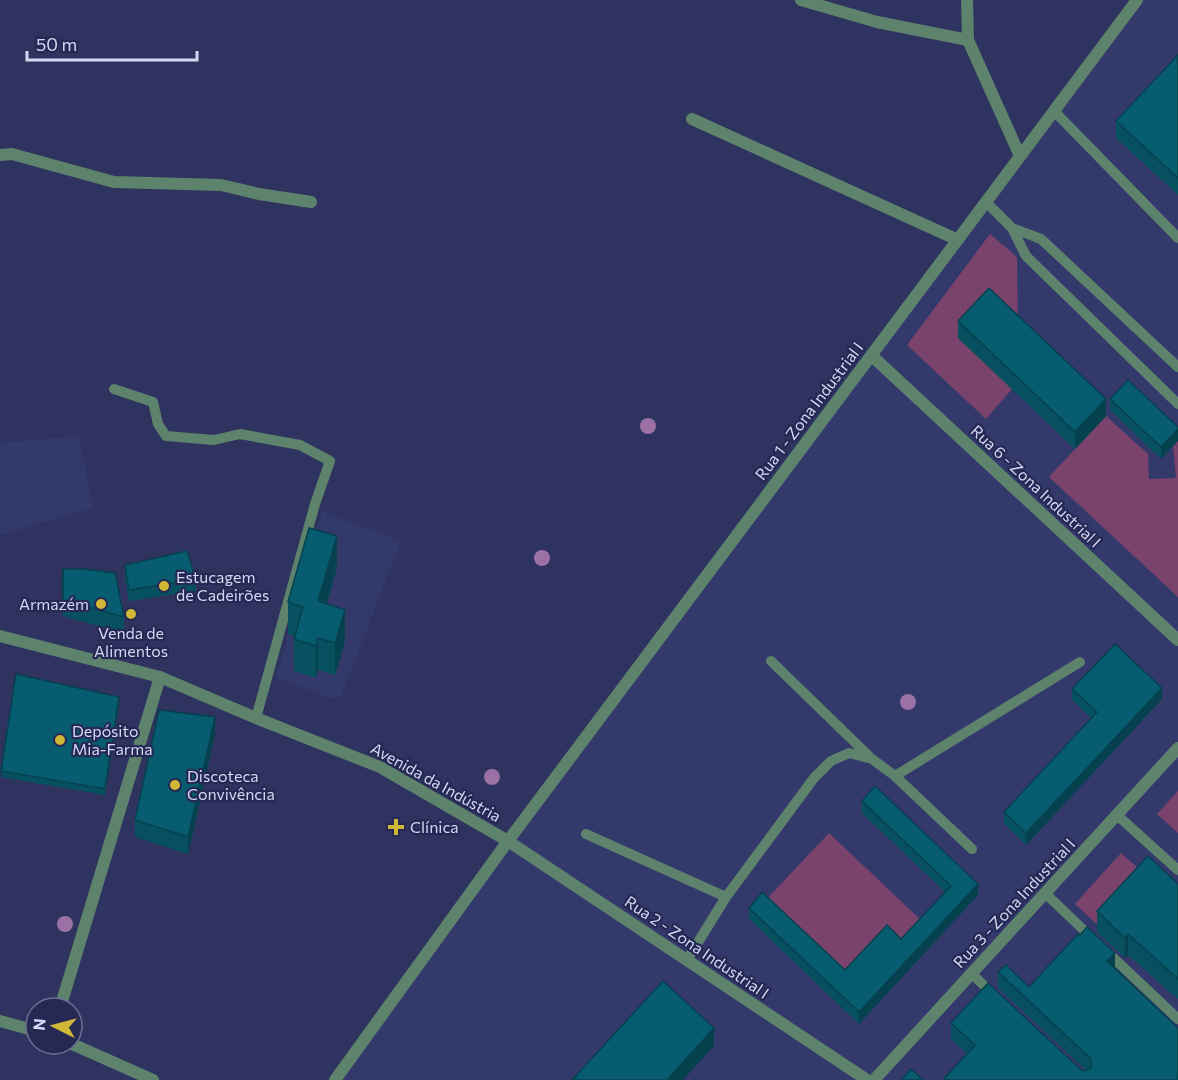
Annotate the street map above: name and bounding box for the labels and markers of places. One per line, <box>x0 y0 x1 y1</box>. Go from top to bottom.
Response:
place label: Estucagem de Cadeirões <box>176 567 269 604</box>
marker: Estucagem de Cadeirões <box>157 579 171 593</box>
place label: Armazém <box>19 594 89 613</box>
marker: Armazém <box>94 597 108 611</box>
marker: Venda de Alimentos <box>124 607 138 621</box>
place label: Venda de Alimentos <box>94 623 168 660</box>
place label: Depósito Mia-Farma <box>72 721 153 758</box>
marker: Depósito Mia-Farma <box>53 733 67 747</box>
place label: Discoteca Convivência <box>187 766 275 803</box>
marker: Discoteca Convivência <box>168 778 182 792</box>
place label: Clínica <box>410 817 459 836</box>
marker: Clínica <box>387 818 405 836</box>

